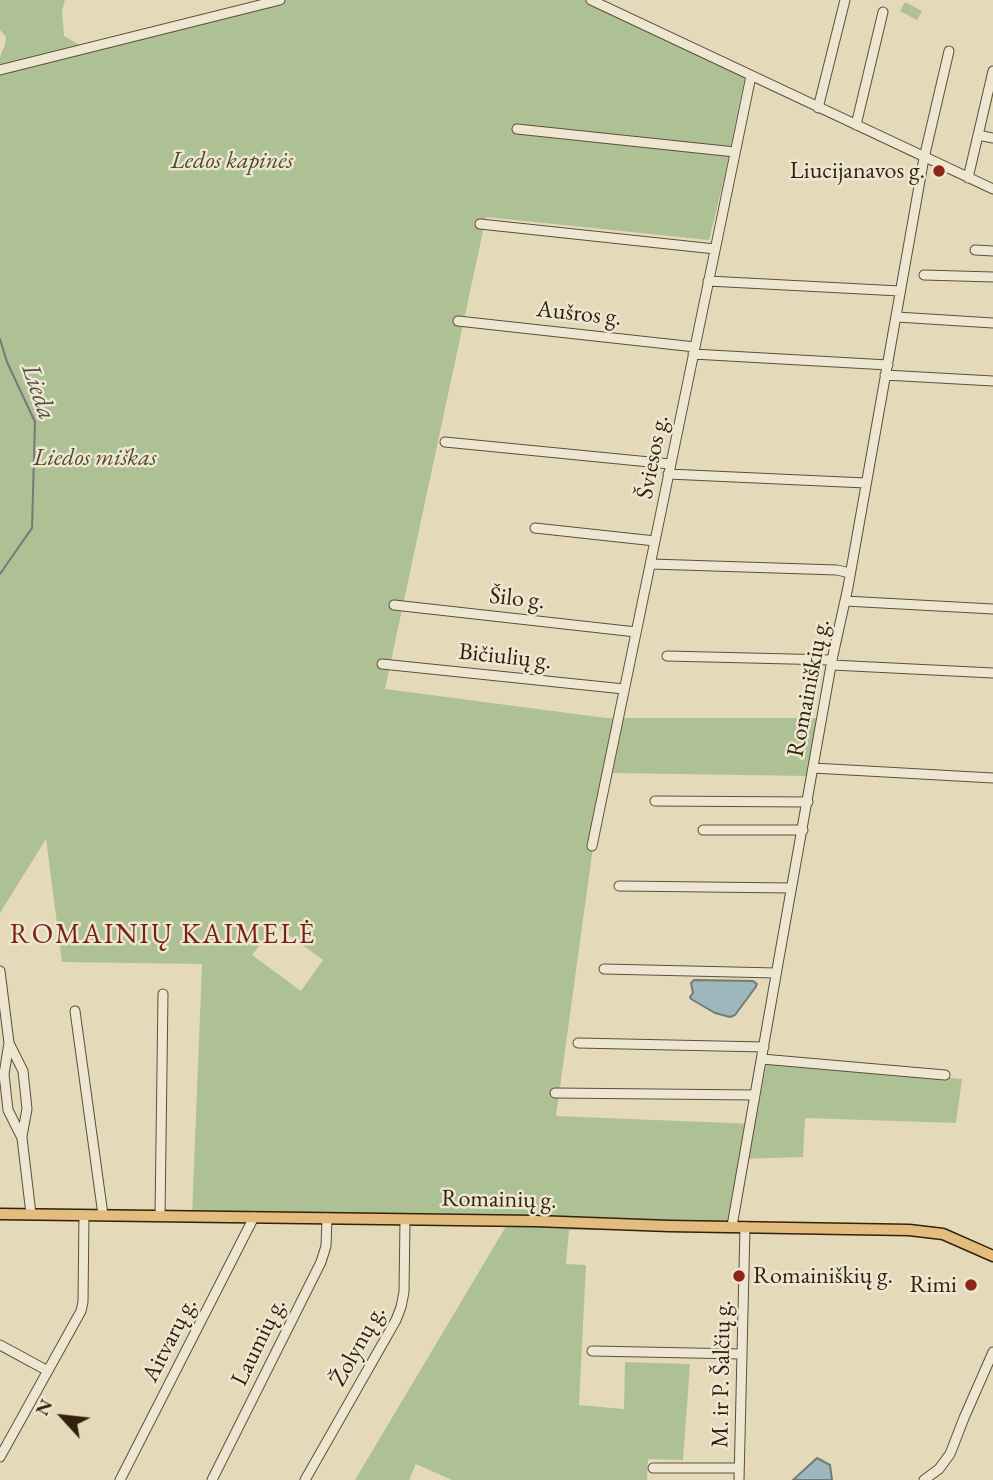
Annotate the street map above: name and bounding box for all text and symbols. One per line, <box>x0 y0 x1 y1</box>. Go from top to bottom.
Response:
park label: Ledos kapinės <box>171 147 293 175</box>
place label: Liucijanavos g. <box>790 157 925 185</box>
marker: Liucijanavos g. <box>931 163 947 179</box>
street label: Aušros g. <box>535 295 623 333</box>
water label: Lieda <box>14 360 62 424</box>
street label: Šviesos g. <box>631 413 675 501</box>
park label: Liedos miškas <box>33 444 157 472</box>
street label: Šilo g. <box>488 582 546 616</box>
street label: Romainiškių g. <box>782 617 836 759</box>
street label: Bičiulių g. <box>457 638 553 676</box>
district label: ROMAINIŲ KAIMELĖ <box>12 918 314 952</box>
street label: Romainių g. <box>441 1185 557 1215</box>
place label: Romainiškių g. <box>753 1262 893 1290</box>
marker: Romainiškių g. <box>731 1268 747 1284</box>
place label: Rimi <box>909 1271 957 1299</box>
marker: Rimi <box>963 1277 979 1293</box>
street label: Aitvarų g. <box>136 1293 204 1387</box>
street label: Laumių g. <box>225 1293 293 1391</box>
street label: Žolynų g. <box>324 1300 392 1392</box>
street label: M. ir P. Šalčių g. <box>706 1300 738 1448</box>
north arrow <box>28 1382 98 1452</box>
text: N <box>29 1395 58 1420</box>

